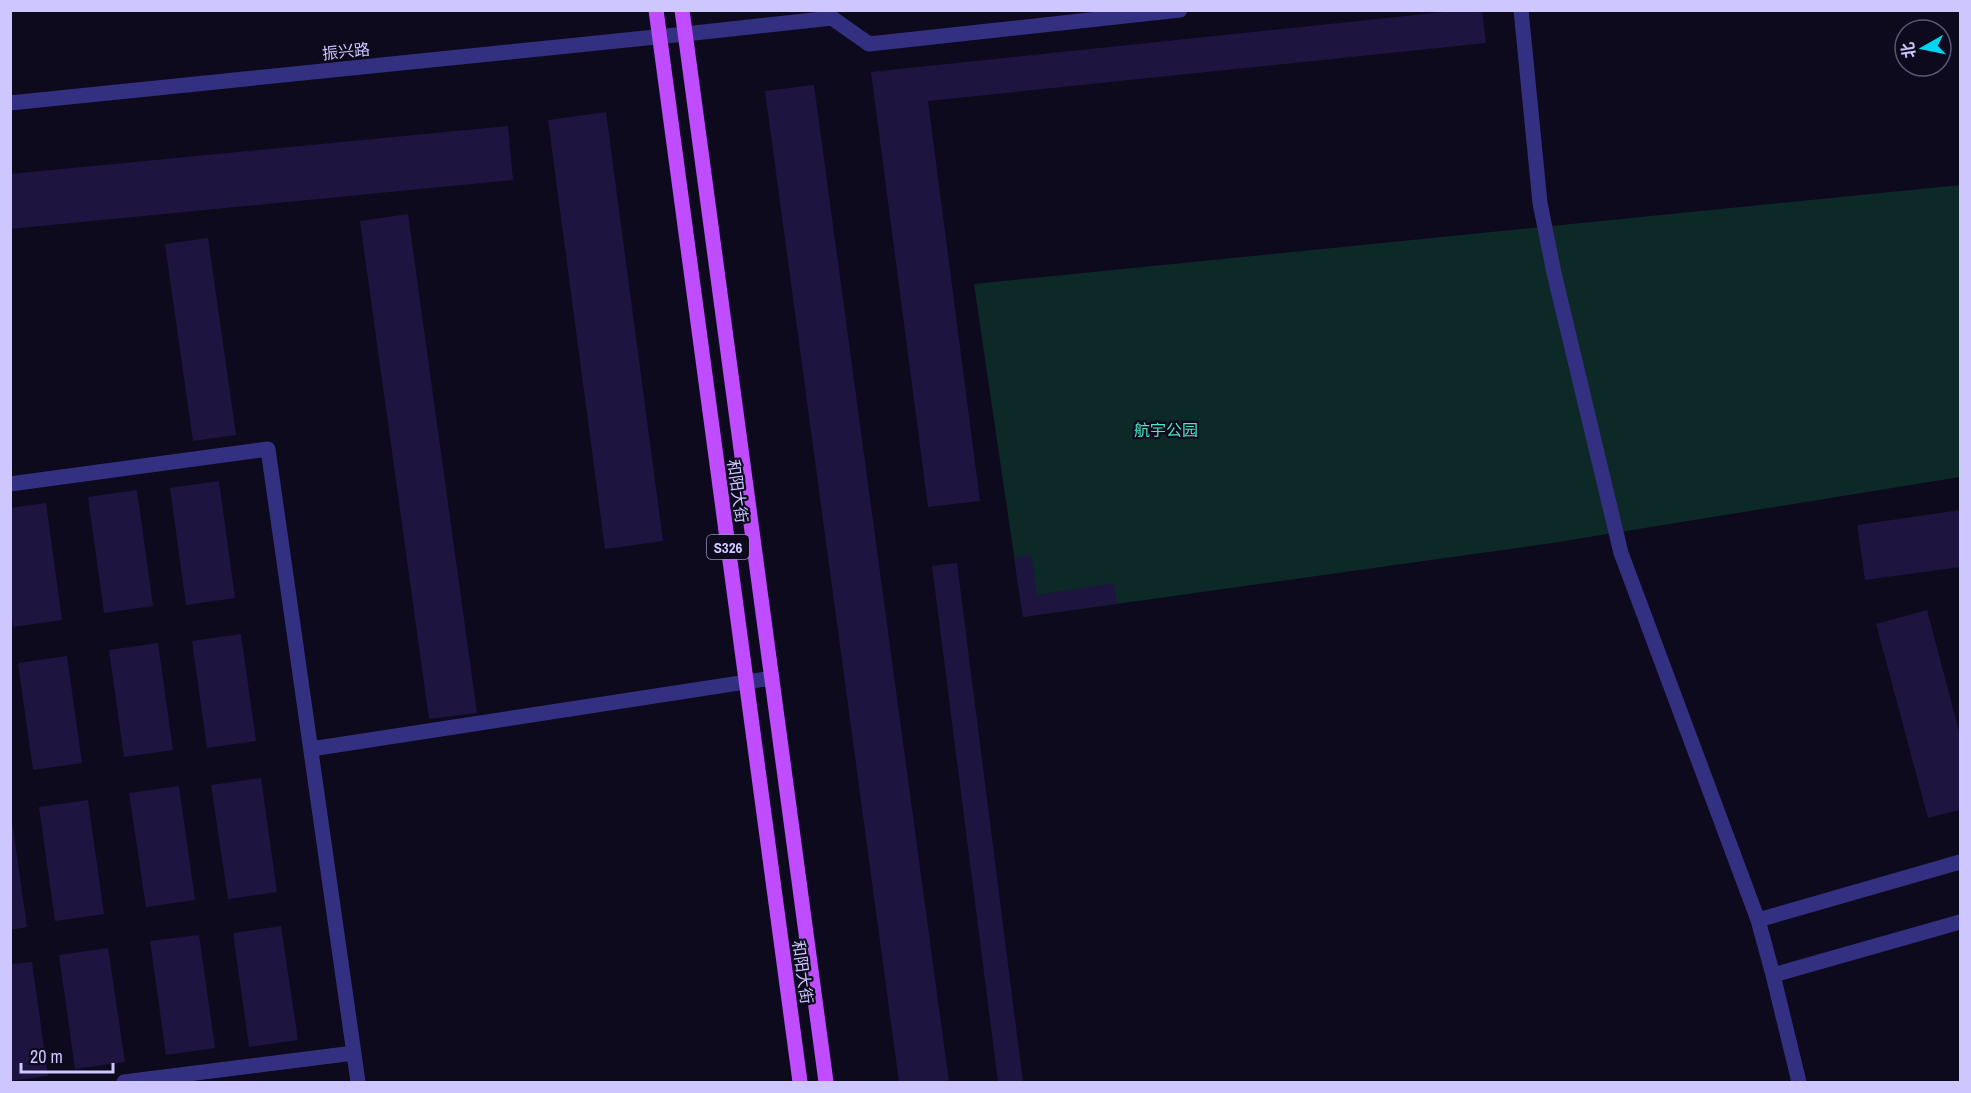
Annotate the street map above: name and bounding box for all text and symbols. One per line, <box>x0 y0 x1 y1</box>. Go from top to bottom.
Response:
north arrow <box>1893 18 1953 78</box>
street label: 振兴路 <box>321 38 371 64</box>
text: 北 <box>1896 41 1920 60</box>
park label: 航宇公园 <box>1134 419 1198 441</box>
street label: 和阳大街 <box>723 458 753 524</box>
road number: S326 <box>707 535 749 559</box>
street label: 和阳大街 <box>788 939 818 1005</box>
scale bar <box>21 1036 112 1074</box>
text: 20 m <box>30 1044 63 1069</box>

